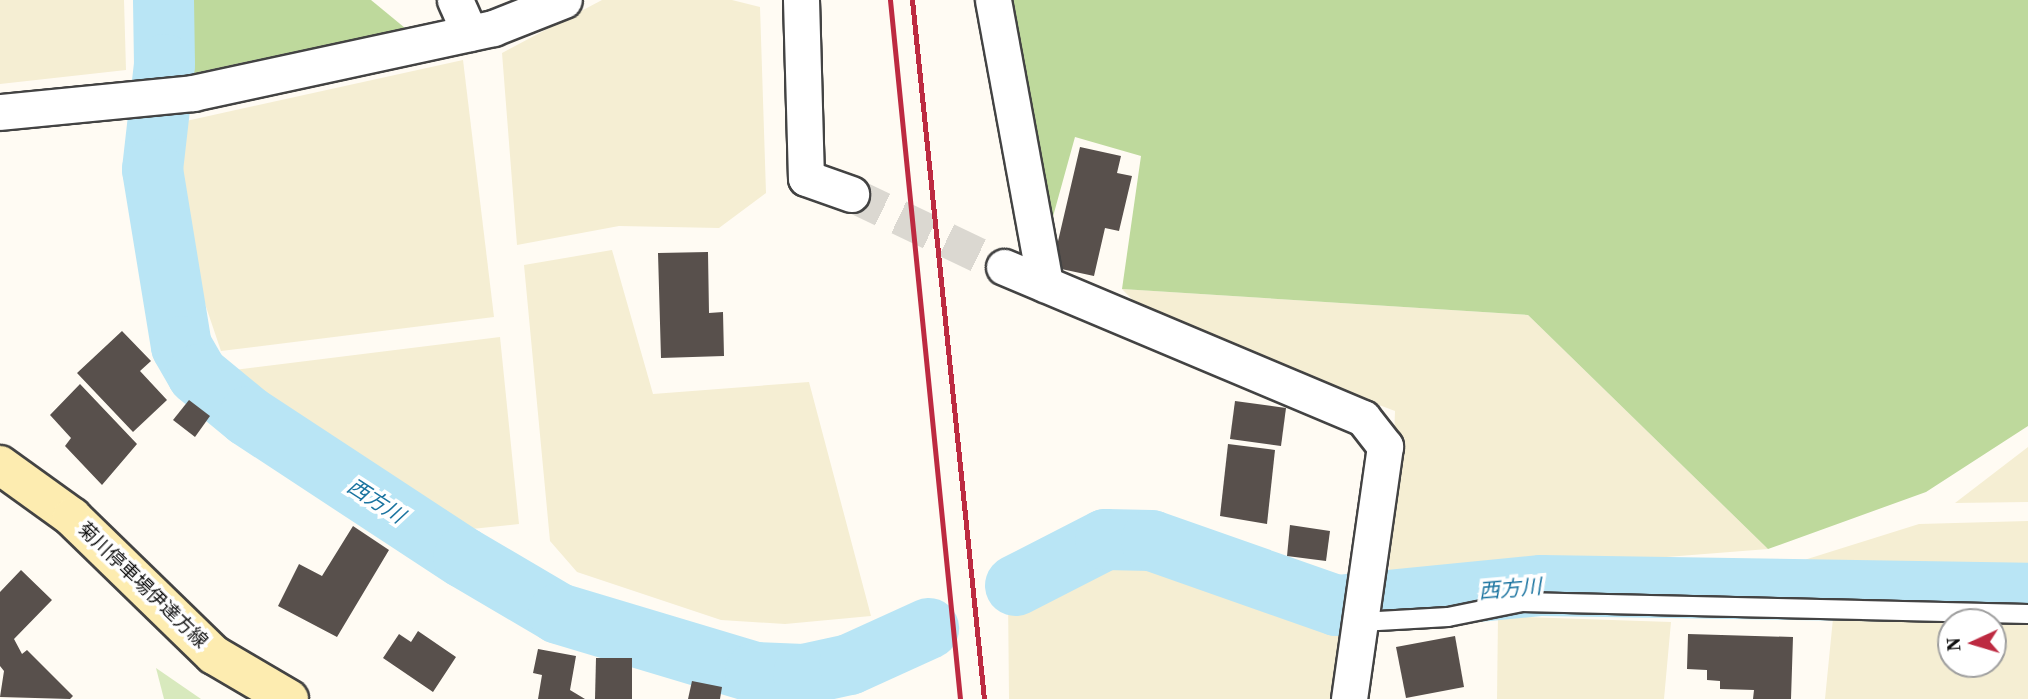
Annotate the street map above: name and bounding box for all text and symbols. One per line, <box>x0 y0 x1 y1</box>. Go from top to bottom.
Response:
water label: 西方川 <box>343 473 409 529</box>
street label: 菊川停車場伊達方線 <box>74 517 212 653</box>
water label: 西方川 <box>1478 574 1542 604</box>
north arrow <box>1937 608 2007 678</box>
text: N <box>1940 637 1966 652</box>

